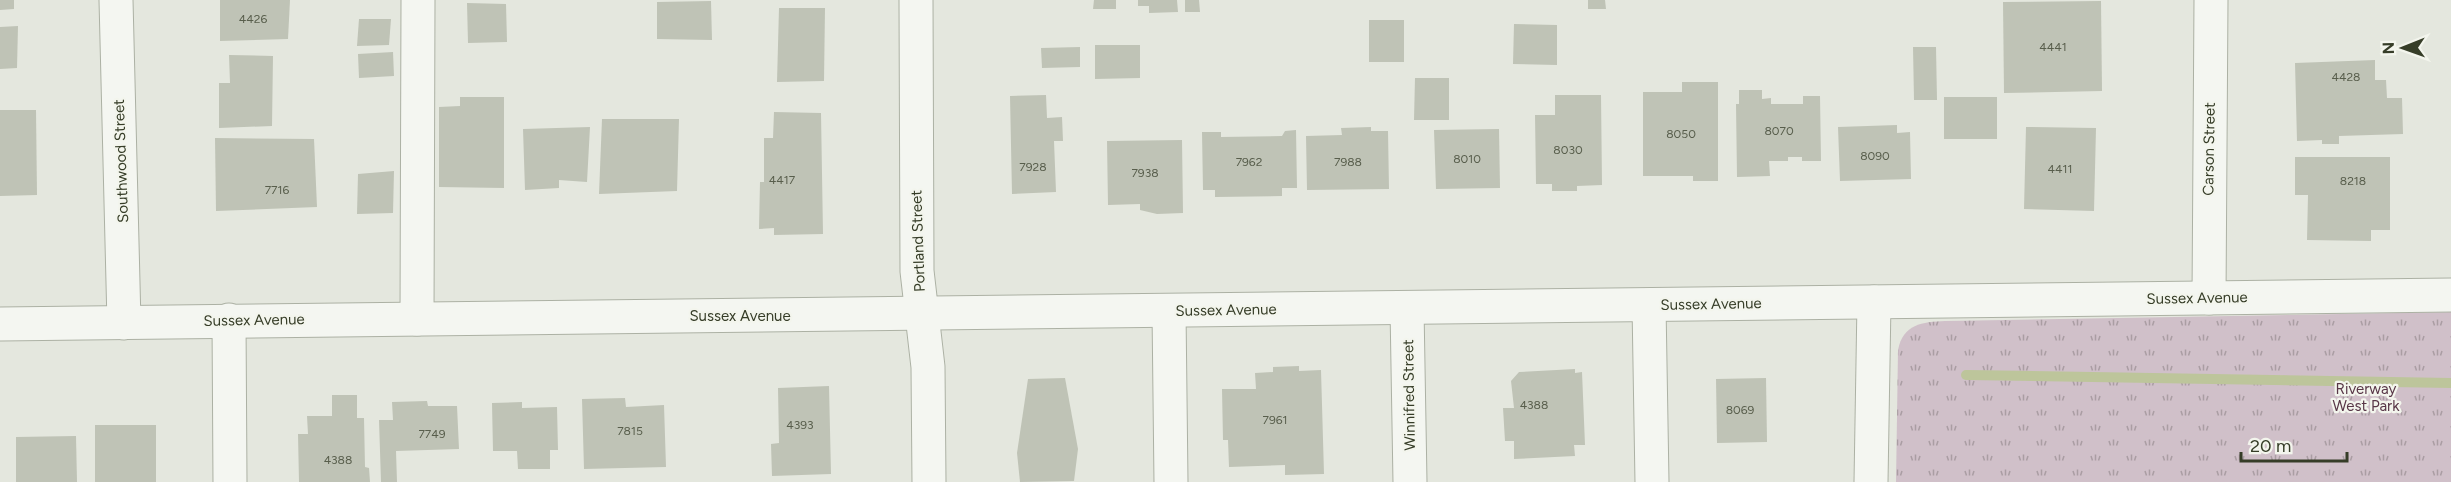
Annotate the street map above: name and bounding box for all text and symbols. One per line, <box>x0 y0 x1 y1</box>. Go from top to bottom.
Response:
house number: 4426 <box>239 12 267 26</box>
north arrow <box>2373 18 2433 78</box>
house number: 4441 <box>2039 40 2067 54</box>
text: N <box>2379 42 2398 55</box>
house number: 4428 <box>2332 70 2360 84</box>
street label: Southwood Street <box>110 99 132 223</box>
street label: Carson Street <box>2199 102 2219 196</box>
house number: 8070 <box>1764 124 1794 138</box>
house number: 8050 <box>1666 127 1696 141</box>
house number: 8030 <box>1553 143 1583 157</box>
house number: 8090 <box>1860 149 1890 163</box>
house number: 8010 <box>1453 152 1481 166</box>
house number: 7962 <box>1236 155 1262 169</box>
house number: 7988 <box>1334 155 1362 169</box>
house number: 7928 <box>1019 160 1047 174</box>
house number: 4411 <box>2048 162 2072 176</box>
house number: 7938 <box>1131 166 1159 180</box>
house number: 4417 <box>769 173 796 187</box>
house number: 8218 <box>2340 174 2366 188</box>
house number: 7716 <box>265 183 290 197</box>
street label: Portland Street <box>907 189 929 292</box>
street label: Sussex Avenue <box>2146 288 2248 308</box>
street label: Sussex Avenue <box>1660 294 1762 314</box>
street label: Sussex Avenue <box>1175 300 1277 320</box>
street label: Sussex Avenue <box>689 307 791 325</box>
street label: Sussex Avenue <box>203 310 305 330</box>
street label: Winnifred Street <box>1399 339 1419 451</box>
park label: Riverway West Park <box>2333 380 2400 415</box>
house number: 4388 <box>1520 398 1548 412</box>
house number: 8069 <box>1726 403 1755 417</box>
house number: 7961 <box>1263 413 1287 427</box>
house number: 4393 <box>786 418 814 432</box>
house number: 7815 <box>617 424 643 438</box>
scale bar <box>2241 425 2348 463</box>
house number: 7749 <box>418 427 446 441</box>
text: 20 m <box>2250 435 2291 457</box>
house number: 4388 <box>324 453 352 467</box>

